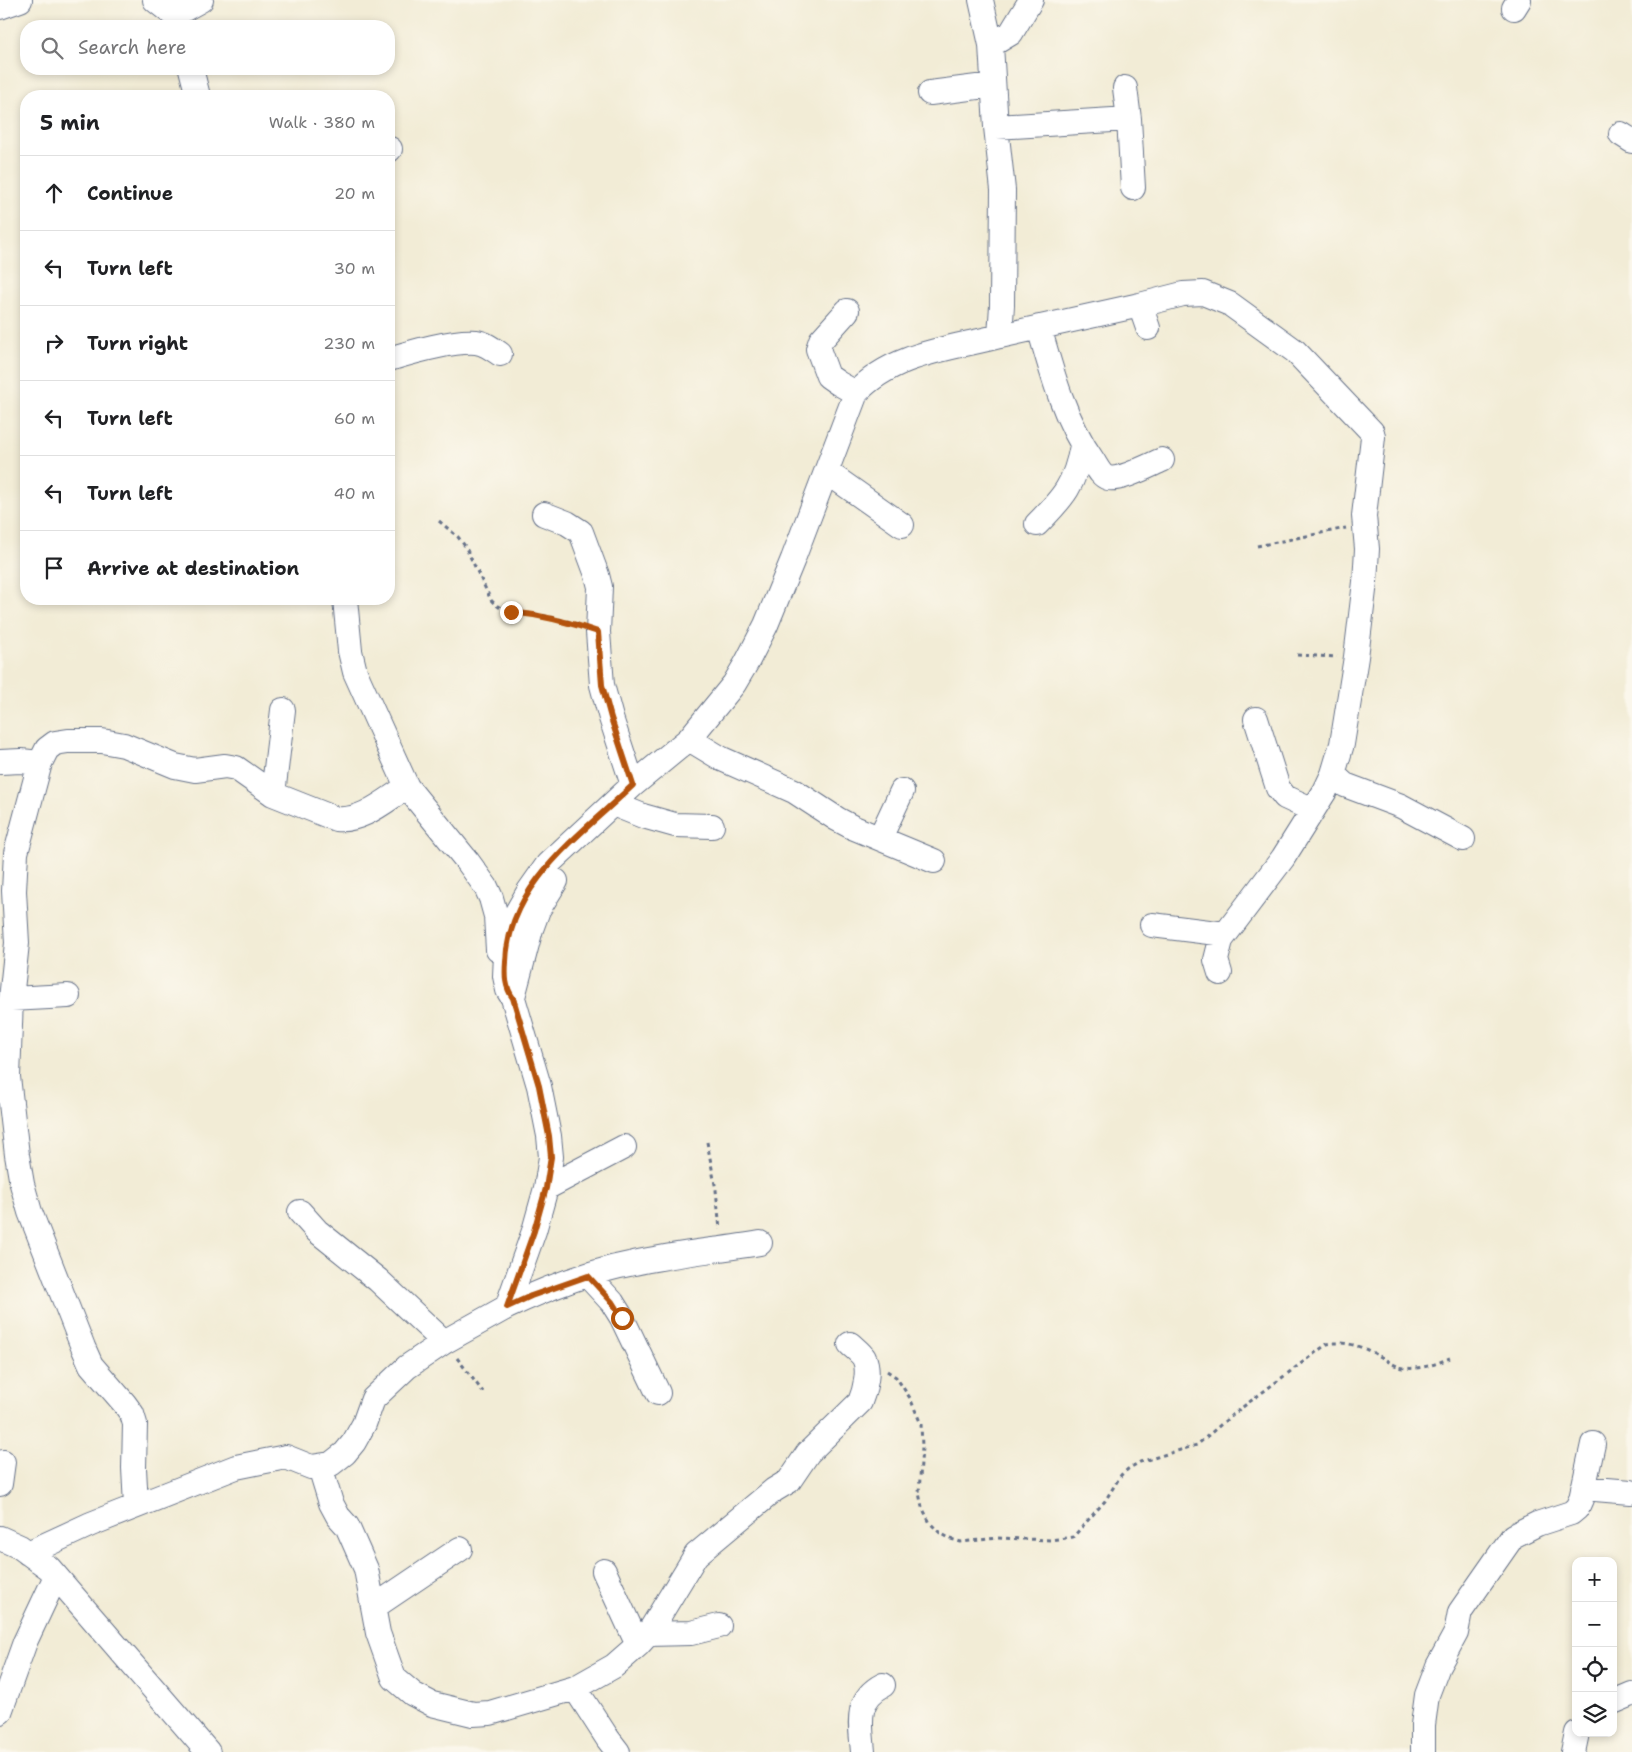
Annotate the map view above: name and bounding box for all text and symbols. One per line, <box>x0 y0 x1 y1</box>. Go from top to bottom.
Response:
search box <box>20 20 395 75</box>
icon: search <box>38 34 66 62</box>
text: Search here <box>78 35 187 60</box>
text: 5 min <box>40 109 100 137</box>
text: Walk · 380 m <box>269 112 375 133</box>
icon: ahead <box>40 179 68 207</box>
text: Continue <box>87 181 173 206</box>
text: 20 m <box>334 183 375 204</box>
icon: left <box>40 254 68 282</box>
text: Turn left <box>87 256 173 281</box>
text: 30 m <box>334 258 375 279</box>
icon: right <box>40 329 68 357</box>
text: Turn right <box>87 331 188 356</box>
text: 230 m <box>323 333 375 354</box>
icon: left <box>40 404 68 432</box>
text: Turn left <box>87 406 173 431</box>
text: 60 m <box>334 408 375 429</box>
icon: left <box>40 479 68 507</box>
text: Turn left <box>87 481 173 506</box>
text: 40 m <box>333 483 375 504</box>
icon: arrive <box>40 554 68 582</box>
text: Arrive at destination <box>87 556 299 581</box>
route end <box>500 601 523 624</box>
route start <box>611 1307 634 1330</box>
map controls <box>1572 1557 1617 1737</box>
button: + <box>1572 1557 1617 1602</box>
button: − <box>1572 1602 1617 1647</box>
button: locate <box>1572 1647 1617 1692</box>
button: layers <box>1572 1692 1617 1737</box>

